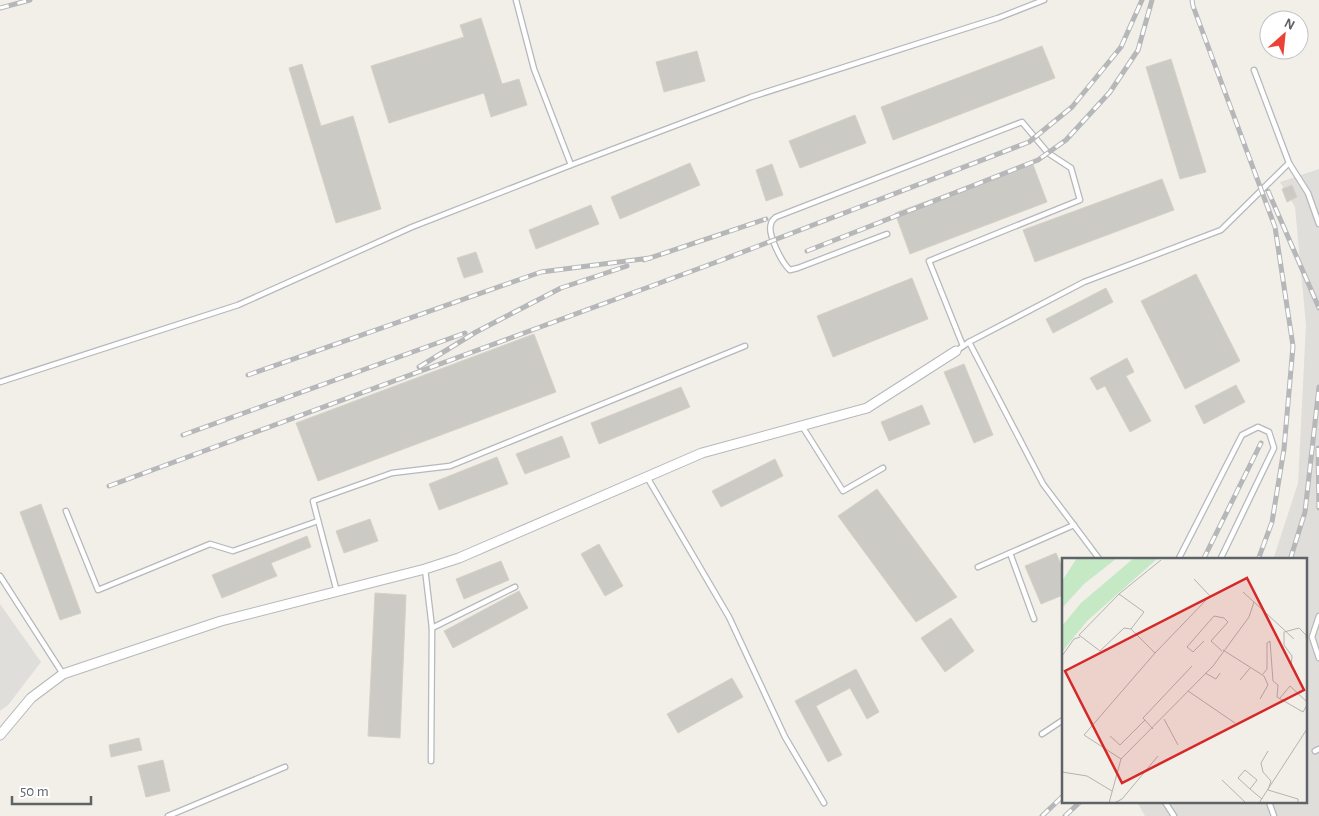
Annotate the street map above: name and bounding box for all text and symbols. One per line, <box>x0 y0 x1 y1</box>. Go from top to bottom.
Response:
north arrow <box>1259 10 1309 60</box>
text: N <box>1282 16 1297 33</box>
inset map <box>1062 558 1306 804</box>
scale bar <box>12 774 91 806</box>
text: 50 m <box>20 784 49 799</box>

